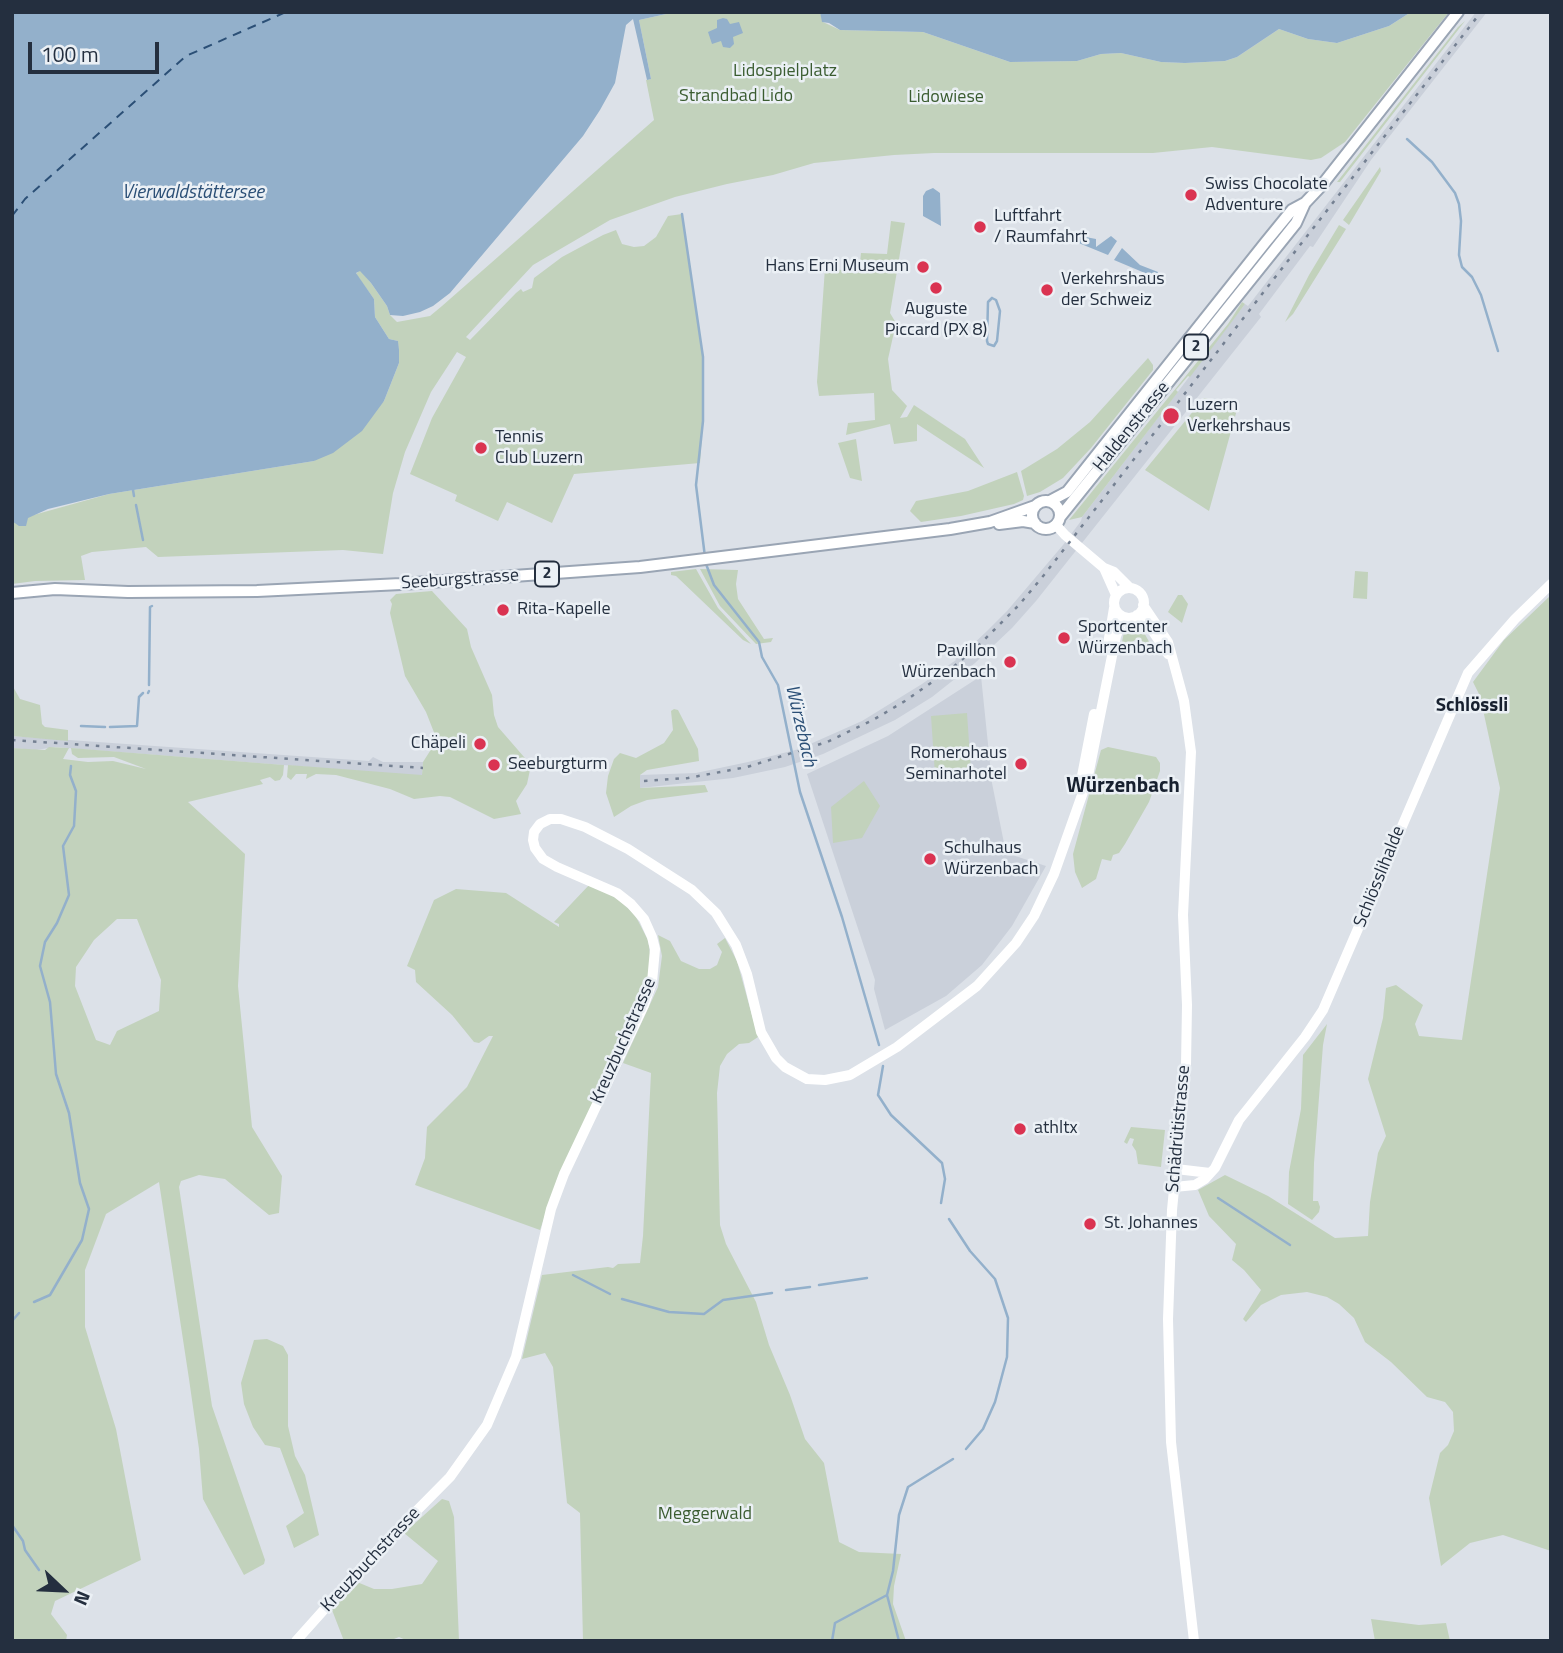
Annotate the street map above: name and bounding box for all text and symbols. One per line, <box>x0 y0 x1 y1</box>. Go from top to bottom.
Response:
scale bar <box>32 28 163 72</box>
text: 100 m <box>41 38 98 70</box>
park label: Lidospielplatz <box>733 61 837 83</box>
park label: Strandbad Lido <box>679 86 793 108</box>
park label: Lidowiese <box>908 87 984 109</box>
place label: Swiss Chocolate Adventure <box>1205 174 1328 216</box>
water label: Vierwaldstättersee <box>122 182 264 204</box>
marker: Swiss Chocolate Adventure <box>1183 187 1199 203</box>
place label: Luftfahrt / Raumfahrt <box>994 206 1087 248</box>
marker: Luftfahrt / Raumfahrt <box>972 219 988 235</box>
place label: Hans Erni Museum <box>765 256 909 278</box>
marker: Hans Erni Museum <box>915 259 931 275</box>
place label: Verkehrshaus der Schweiz <box>1061 269 1165 312</box>
marker: Auguste Piccard (PX 8) <box>928 280 944 296</box>
marker: Verkehrshaus der Schweiz <box>1039 282 1055 298</box>
place label: Auguste Piccard (PX 8) <box>885 299 987 342</box>
road number: 2 <box>1184 334 1208 360</box>
street label: Haldenstrasse <box>1089 378 1175 476</box>
place label: Luzern Verkehrshaus <box>1187 395 1291 438</box>
marker: Luzern Verkehrshaus <box>1161 406 1181 426</box>
place label: Tennis Club Luzern <box>495 427 583 470</box>
marker: Tennis Club Luzern <box>473 440 489 456</box>
road number: 2 <box>535 562 559 586</box>
street label: Seeburgstrasse <box>400 565 520 595</box>
place label: Rita-Kapelle <box>517 599 610 621</box>
marker: Rita-Kapelle <box>495 602 511 618</box>
place label: Sportcenter Würzenbach <box>1078 617 1172 660</box>
marker: Sportcenter Würzenbach <box>1056 630 1072 646</box>
place label: Pavillon Würzenbach <box>902 641 996 684</box>
marker: Pavillon Würzenbach <box>1002 654 1018 670</box>
water label: Würzebach <box>779 683 821 769</box>
district label: Schlössli <box>1436 695 1508 717</box>
place label: Chäpeli <box>411 733 466 755</box>
marker: Chäpeli <box>472 736 488 752</box>
place label: Romerohaus Seminarhotel <box>906 743 1007 786</box>
place label: Seeburgturm <box>508 754 607 776</box>
marker: Romerohaus Seminarhotel <box>1013 756 1029 772</box>
marker: Seeburgturm <box>486 757 502 773</box>
district label: Würzenbach <box>1066 774 1180 800</box>
street label: Schlösslihalde <box>1350 823 1410 931</box>
place label: Schulhaus Würzenbach <box>944 838 1038 880</box>
marker: Schulhaus Würzenbach <box>922 851 938 867</box>
street label: Kreuzbuchstrasse <box>587 975 661 1107</box>
street label: Schädrütistrasse <box>1163 1064 1195 1194</box>
place label: athltx <box>1034 1118 1078 1140</box>
marker: athltx <box>1012 1121 1028 1137</box>
place label: St. Johannes <box>1104 1213 1198 1235</box>
marker: St. Johannes <box>1082 1216 1098 1232</box>
street label: Kreuzbuchstrasse <box>317 1503 425 1617</box>
park label: Meggerwald <box>658 1504 752 1526</box>
north arrow <box>28 1555 98 1625</box>
text: N <box>67 1587 99 1610</box>

